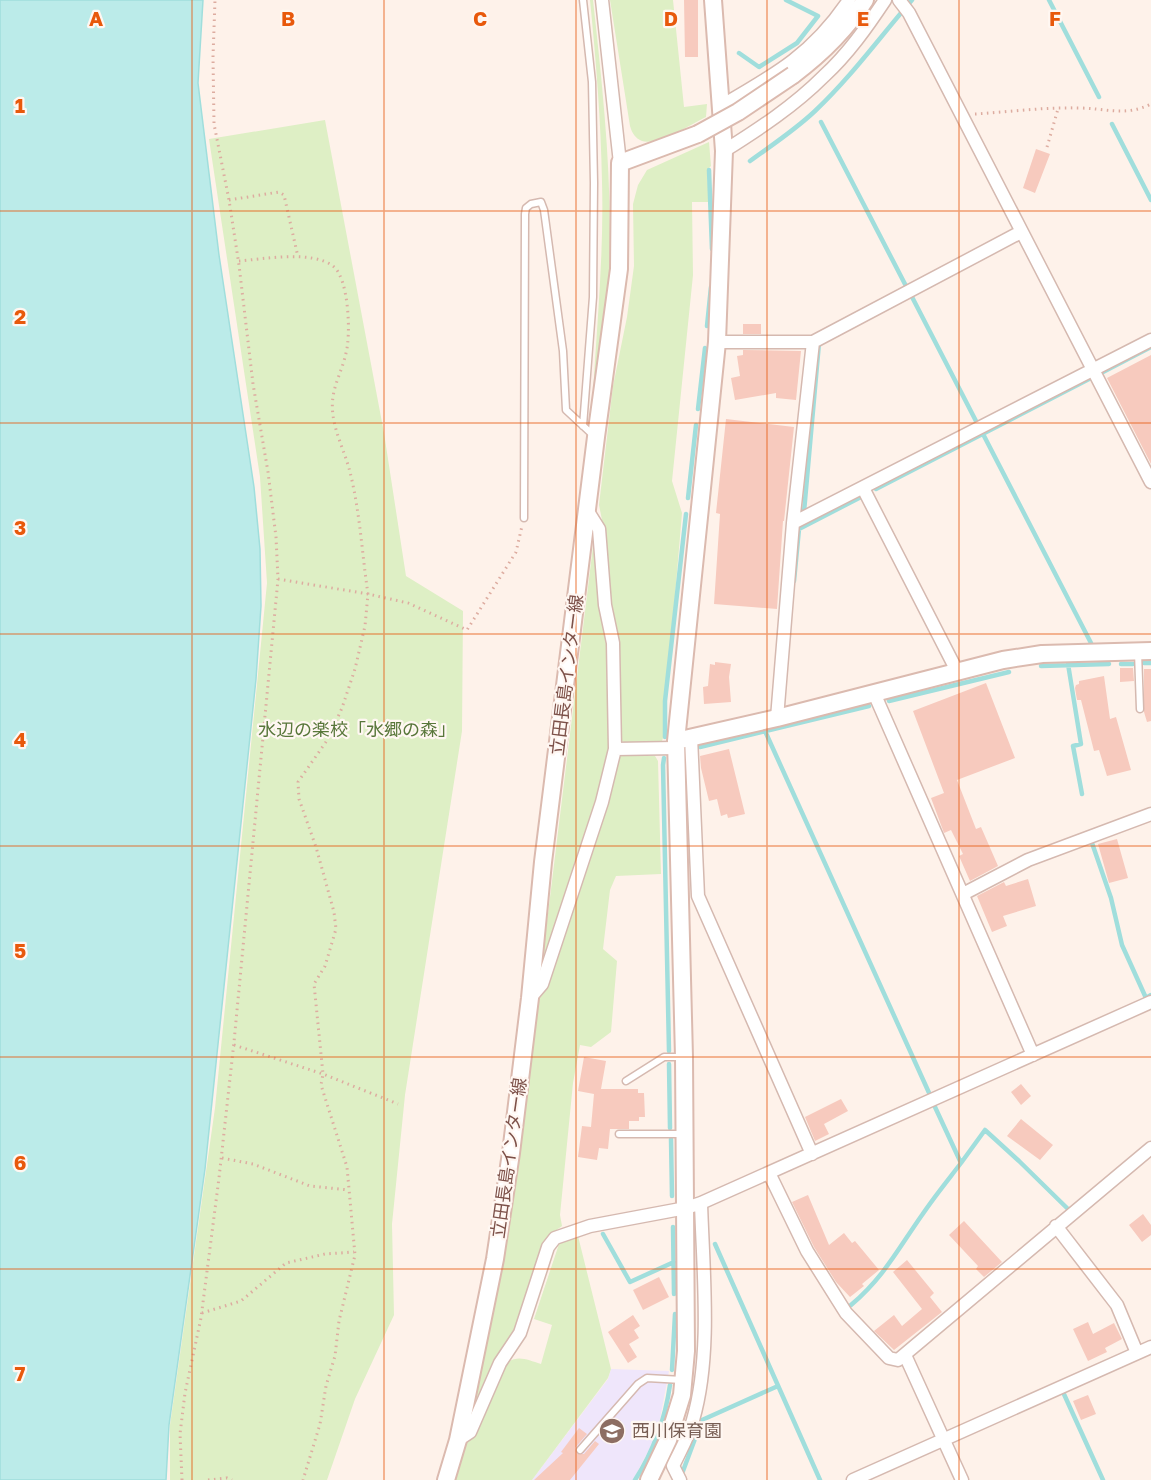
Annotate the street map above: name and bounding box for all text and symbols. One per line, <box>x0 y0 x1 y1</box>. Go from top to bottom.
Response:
text: A <box>89 6 103 30</box>
text: B <box>281 6 295 30</box>
text: C <box>473 6 487 30</box>
text: D <box>664 6 678 30</box>
text: E <box>857 6 869 30</box>
text: F <box>1049 6 1061 30</box>
text: 1 <box>15 93 25 117</box>
text: 2 <box>14 304 26 328</box>
text: 3 <box>14 515 26 539</box>
street label: 立田長島インター線 <box>545 593 587 757</box>
park label: 水辺の楽校「水郷の森」 <box>258 718 456 740</box>
text: 4 <box>14 727 26 751</box>
text: 5 <box>14 938 26 962</box>
street label: 立田長島インター線 <box>486 1076 530 1240</box>
text: 6 <box>14 1150 26 1174</box>
text: 7 <box>15 1361 26 1385</box>
school or university icon: 西川保育園 <box>597 1416 627 1446</box>
place label: 西川保育園 <box>632 1419 722 1441</box>

